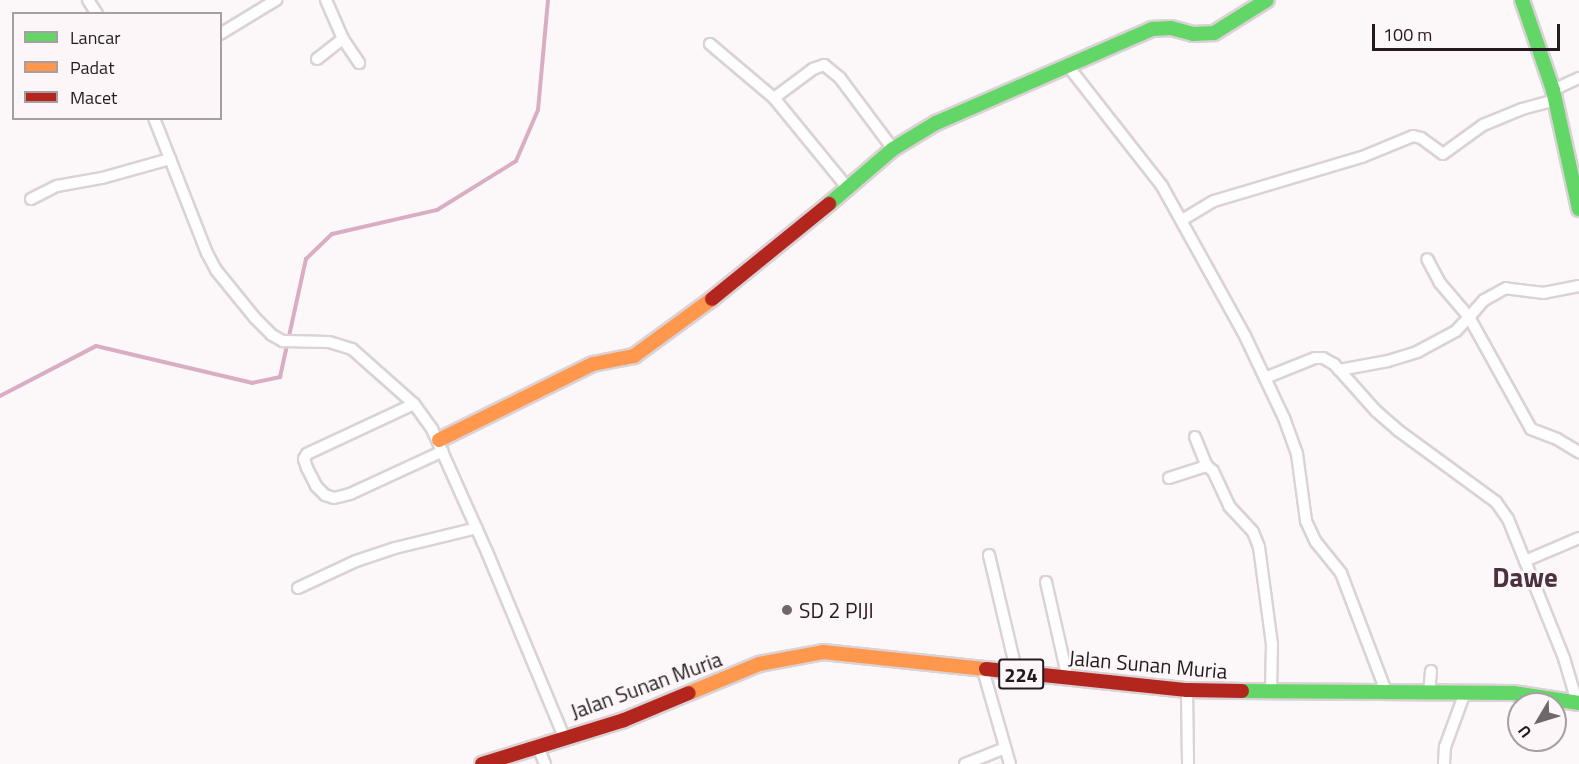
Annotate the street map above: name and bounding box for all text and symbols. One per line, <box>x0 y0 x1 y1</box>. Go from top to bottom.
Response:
legend <box>12 12 222 120</box>
scale bar <box>1375 12 1562 50</box>
text: 100 m <box>1383 21 1432 48</box>
text: Lancar <box>70 24 120 51</box>
text: Padat <box>70 54 114 81</box>
text: Macet <box>70 84 117 111</box>
district label: Dawe <box>1492 561 1558 593</box>
place label: SD 2 PIJI <box>799 597 874 623</box>
marker: SD 2 PIJI <box>780 603 794 617</box>
street label: Jalan Sunan Muria <box>1068 645 1228 683</box>
street label: Jalan Sunan Muria <box>567 646 725 724</box>
road number: 224 <box>997 657 1045 691</box>
north arrow <box>1507 692 1567 752</box>
text: U <box>1512 720 1537 743</box>

